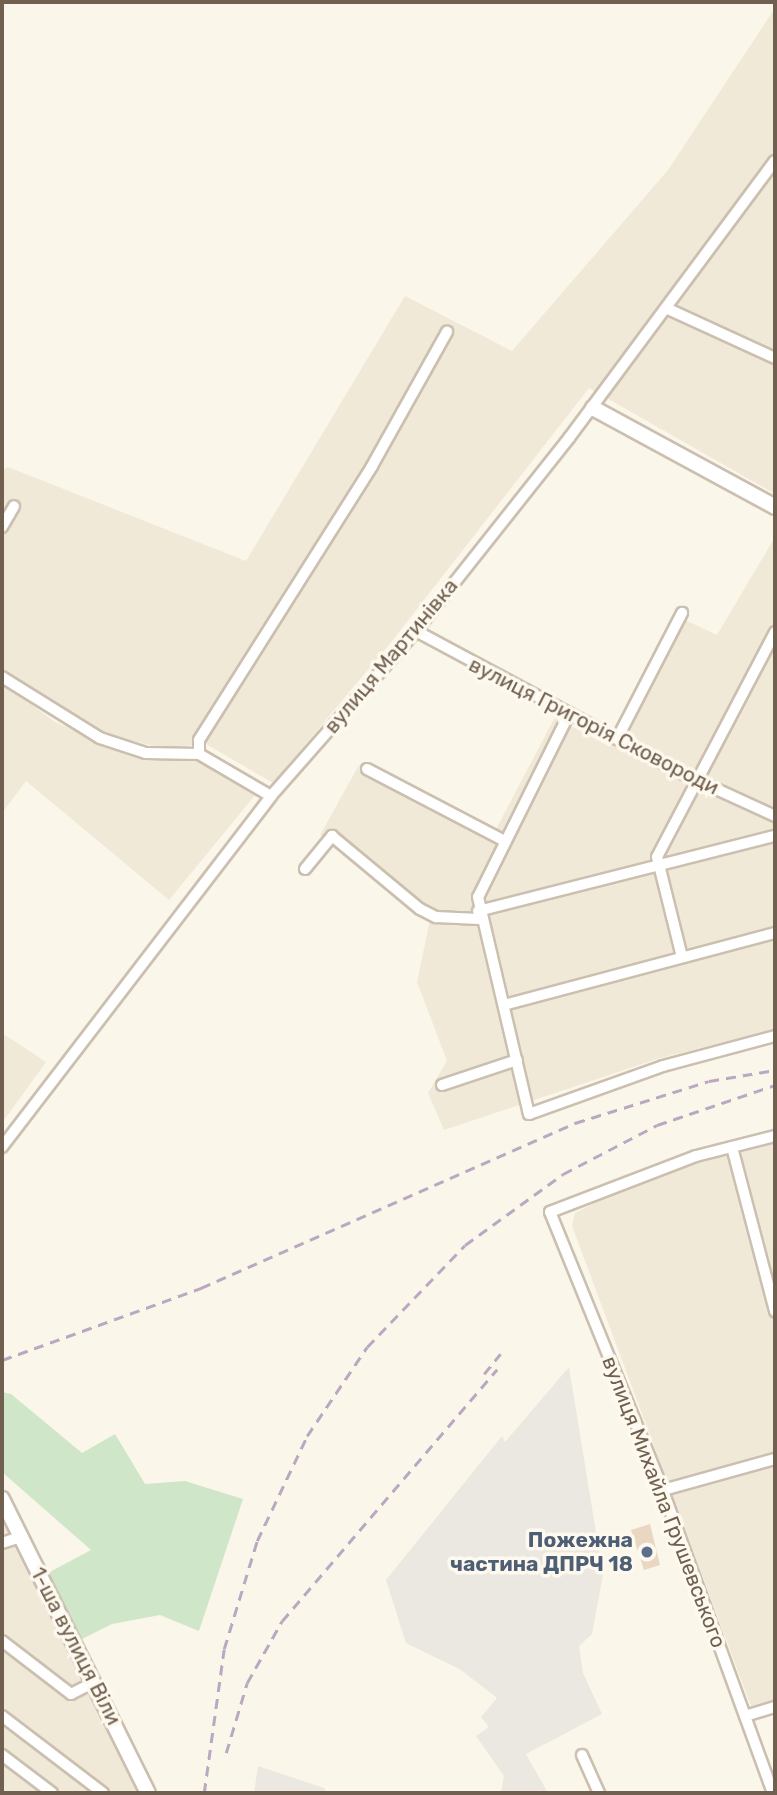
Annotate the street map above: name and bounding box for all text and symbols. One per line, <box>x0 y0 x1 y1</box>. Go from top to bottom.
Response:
street label: вулиця Мартинівка <box>319 574 463 738</box>
street label: вулиця Григорія Сковороди <box>465 652 723 800</box>
street label: вулиця Михайла Грушевського <box>597 1353 731 1651</box>
place label: Пожежна частина ДПРЧ 18 <box>450 1527 633 1577</box>
marker: Пожежна частина ДПРЧ 18 <box>639 1544 655 1560</box>
street label: 1-ша вулиця Віли <box>25 1563 127 1729</box>

